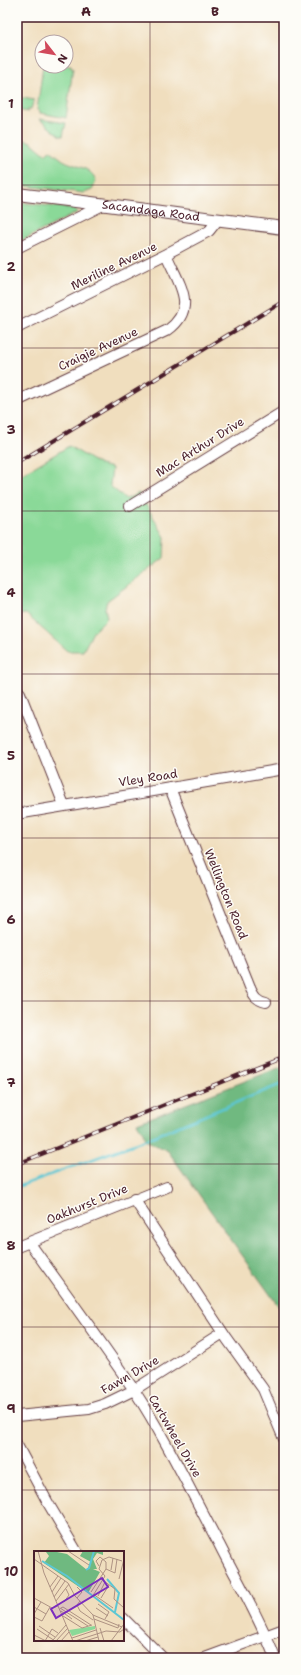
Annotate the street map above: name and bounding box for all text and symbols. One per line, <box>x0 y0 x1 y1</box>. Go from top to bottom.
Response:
text: A <box>81 3 91 20</box>
text: B <box>211 3 219 20</box>
north arrow <box>34 34 74 74</box>
text: N <box>53 51 71 67</box>
text: 1 <box>8 95 14 112</box>
street label: Sacandaga Road <box>101 196 201 225</box>
street label: Meriline Avenue <box>68 238 160 294</box>
text: 2 <box>6 258 16 275</box>
street label: Craigie Avenue <box>56 323 141 374</box>
street label: Mac Arthur Drive <box>153 413 247 481</box>
text: 3 <box>6 421 16 438</box>
text: 4 <box>6 584 16 601</box>
text: 5 <box>7 747 15 764</box>
street label: Vley Road <box>117 765 179 791</box>
street label: Wellington Road <box>201 846 252 942</box>
text: 6 <box>6 911 16 928</box>
text: 7 <box>6 1074 16 1091</box>
street label: Oakhurst Drive <box>44 1180 130 1228</box>
text: 8 <box>6 1237 16 1254</box>
street label: Fawn Drive <box>98 1352 162 1398</box>
street label: Cartwheel Drive <box>145 1392 205 1481</box>
text: 9 <box>6 1400 16 1417</box>
inset map <box>34 1551 124 1641</box>
text: 10 <box>4 1563 18 1580</box>

